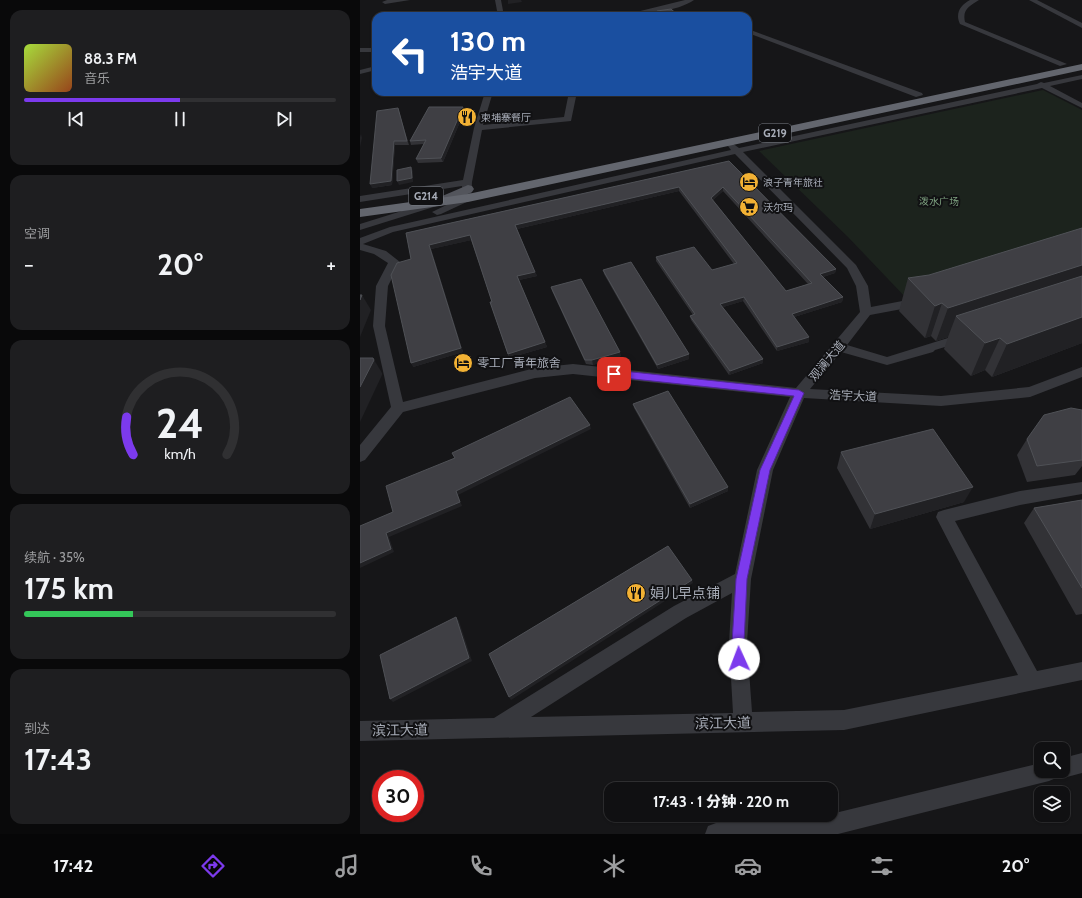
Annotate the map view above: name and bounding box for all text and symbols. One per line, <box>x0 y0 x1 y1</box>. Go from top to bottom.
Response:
text: 130 m <box>450 24 526 58</box>
icon: left <box>384 28 436 80</box>
text: 88.3 FM <box>84 50 137 68</box>
text: 浩宇大道 <box>450 62 522 84</box>
text: 音乐 <box>84 70 110 86</box>
restaurant icon: 柬埔寨餐厅 <box>456 106 478 128</box>
icon: previous <box>65 108 87 130</box>
icon: pause <box>169 108 191 130</box>
icon: next <box>273 108 295 130</box>
place label: 柬埔寨餐厅 <box>481 111 531 124</box>
road number: G219 <box>759 124 791 142</box>
hotel icon: 浪子青年旅社 <box>738 171 760 193</box>
place label: 浪子青年旅社 <box>763 176 823 189</box>
road number: G214 <box>409 187 443 205</box>
park label: 泼水广场 <box>919 195 959 208</box>
supermarket icon: 沃尔玛 <box>738 196 760 218</box>
place label: 沃尔玛 <box>763 201 793 214</box>
text: 空调 <box>24 225 50 241</box>
text: 20° <box>157 246 203 283</box>
text: − <box>24 251 34 278</box>
text: + <box>326 251 336 278</box>
street label: 观澜大道 <box>805 337 848 384</box>
hotel icon: 零工厂青年旅舍 <box>452 352 474 374</box>
place label: 零工厂青年旅舍 <box>477 355 561 370</box>
pin <box>597 357 631 391</box>
icon: arrive <box>603 363 625 385</box>
street label: 浩宇大道 <box>829 387 877 404</box>
text: 24 <box>156 398 204 448</box>
text: km/h <box>164 445 196 463</box>
text: 续航 · 35% <box>24 549 85 565</box>
text: 175 km <box>24 570 114 607</box>
restaurant icon: 娟儿早点铺 <box>625 582 647 604</box>
place label: 娟儿早点铺 <box>650 584 720 602</box>
position arrow <box>718 638 760 680</box>
street label: 滨江大道 <box>695 714 751 732</box>
text: 到达 <box>24 720 50 736</box>
street label: 滨江大道 <box>372 721 428 739</box>
text: 17:43 <box>24 741 92 778</box>
map controls <box>1034 742 1070 822</box>
button: search <box>1034 742 1070 778</box>
speed limit sign: 30 <box>372 770 424 822</box>
button: layers <box>1034 786 1070 822</box>
text: 17:43 · 1 分钟 · 220 m <box>653 793 789 811</box>
icon: directions <box>199 852 227 880</box>
icon: music <box>333 852 361 880</box>
icon: phone <box>467 852 495 880</box>
icon: climate <box>600 852 628 880</box>
icon: car <box>734 852 762 880</box>
icon: filters <box>868 852 896 880</box>
text: 17:42 <box>53 855 93 877</box>
text: 20° <box>1002 855 1029 877</box>

